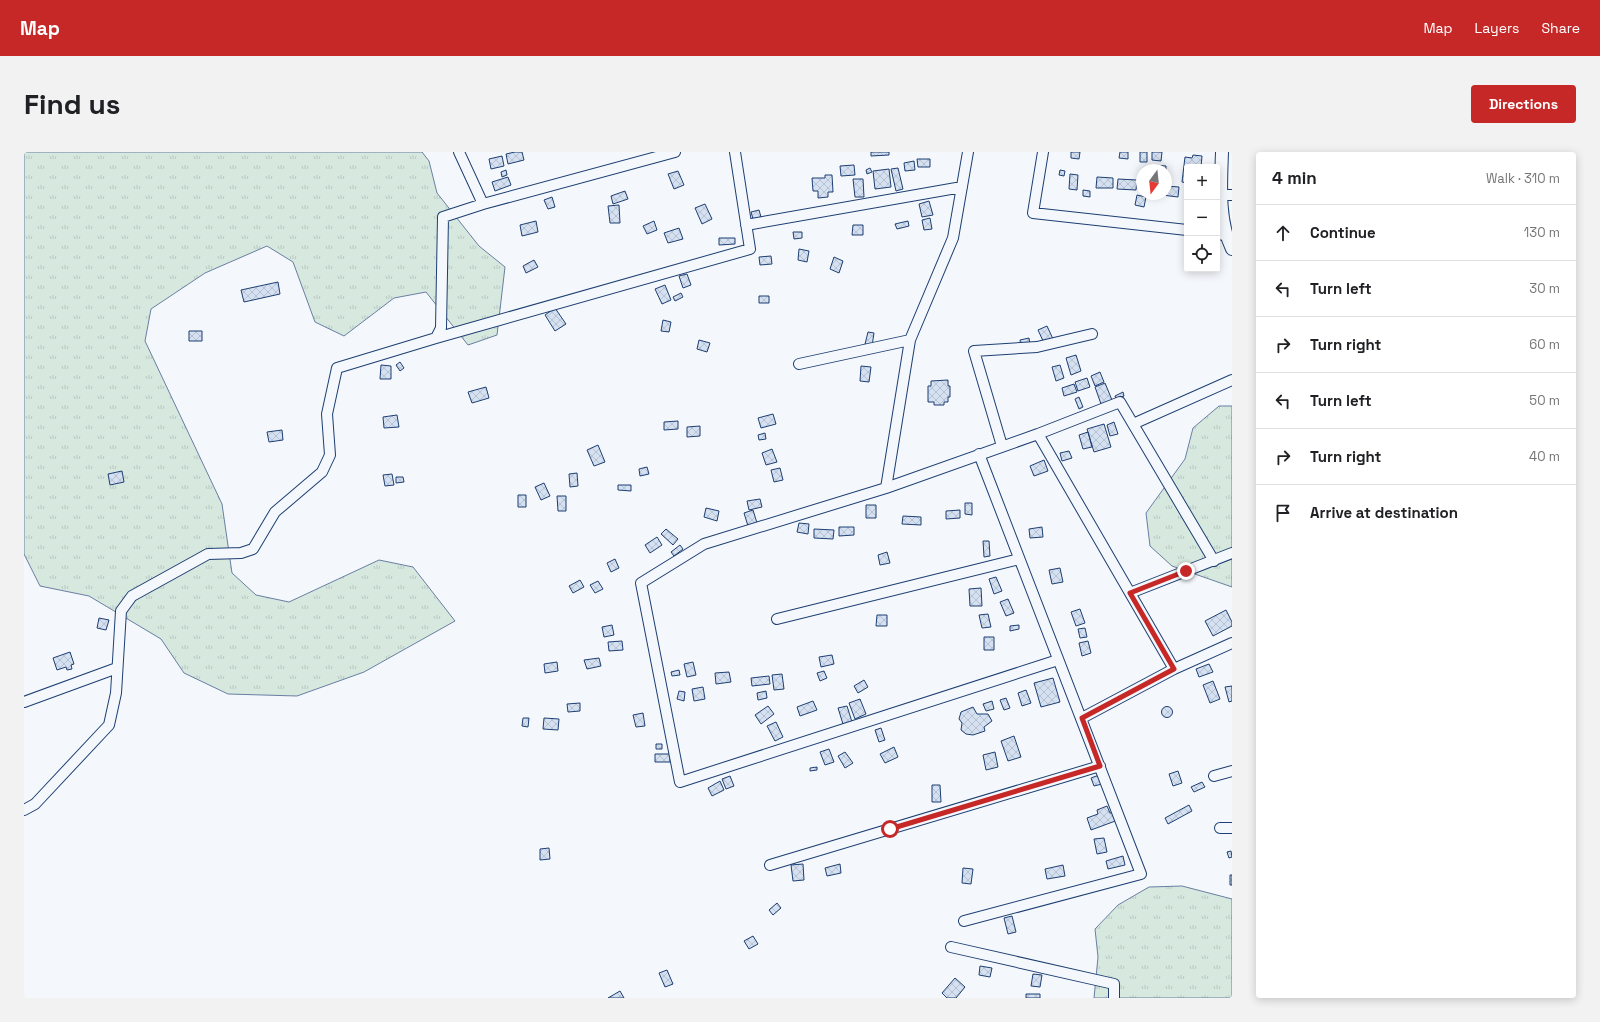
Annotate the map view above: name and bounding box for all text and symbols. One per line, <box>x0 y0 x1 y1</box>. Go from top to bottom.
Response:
text: Map <box>20 16 60 41</box>
text: Map <box>1423 19 1453 37</box>
text: Layers <box>1475 19 1519 37</box>
text: Share <box>1541 19 1580 37</box>
button: Directions <box>1471 85 1576 123</box>
text: Find us <box>24 86 121 122</box>
north arrow <box>1136 164 1172 200</box>
map controls <box>1184 164 1220 272</box>
button: + <box>1184 164 1220 200</box>
text: 4 min <box>1272 167 1317 189</box>
text: Walk · 310 m <box>1486 170 1560 187</box>
button: − <box>1184 200 1220 236</box>
icon: ahead <box>1272 222 1294 244</box>
text: Continue <box>1310 223 1376 242</box>
text: 130 m <box>1524 224 1560 241</box>
button: locate <box>1184 236 1220 272</box>
icon: left <box>1272 278 1294 300</box>
text: Turn left <box>1310 279 1372 298</box>
text: 30 m <box>1529 280 1560 297</box>
icon: right <box>1272 334 1294 356</box>
text: Turn right <box>1310 335 1381 354</box>
text: 60 m <box>1529 336 1560 353</box>
icon: left <box>1272 390 1294 412</box>
text: Turn left <box>1310 391 1372 410</box>
text: 50 m <box>1529 392 1560 409</box>
icon: right <box>1272 446 1294 468</box>
text: Turn right <box>1310 447 1381 466</box>
text: 40 m <box>1529 448 1560 465</box>
icon: arrive <box>1272 502 1294 524</box>
text: Arrive at destination <box>1310 503 1458 522</box>
route end <box>1177 562 1195 580</box>
route start <box>881 820 899 838</box>

